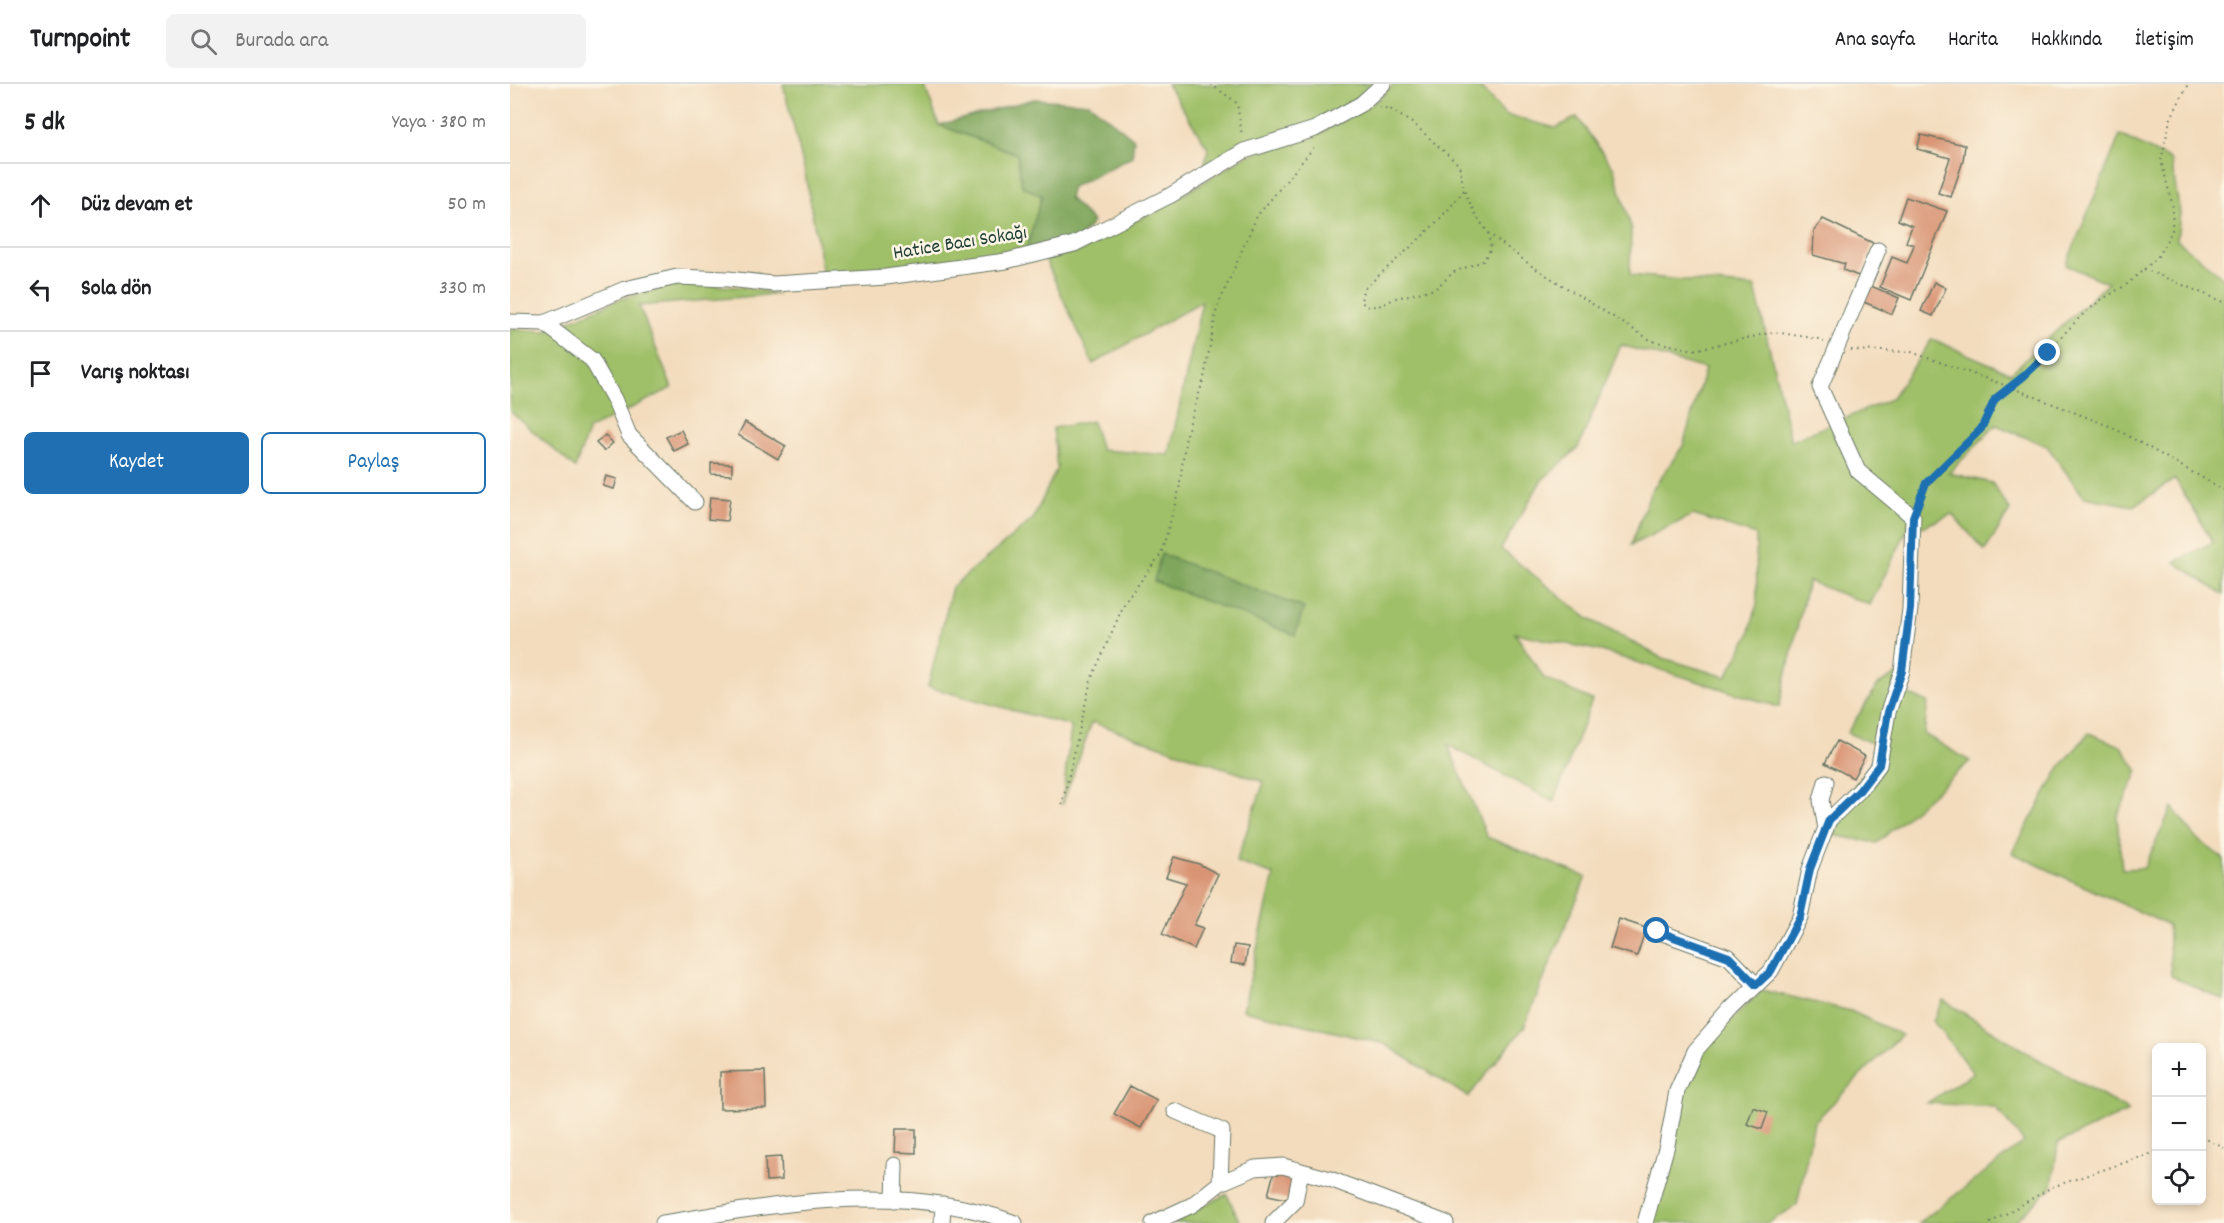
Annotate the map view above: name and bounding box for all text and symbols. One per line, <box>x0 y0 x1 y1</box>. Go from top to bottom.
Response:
search box <box>166 14 586 68</box>
text: Turnpoint <box>30 21 130 61</box>
icon: search <box>187 25 220 58</box>
text: Burada ara <box>235 26 328 57</box>
text: Ana sayfa <box>1835 26 1915 56</box>
text: Harita <box>1948 26 1998 56</box>
text: Hakkında <box>2031 26 2102 56</box>
text: İletişim <box>2135 26 2194 56</box>
text: 5 dk <box>24 105 65 142</box>
text: Yaya · 380 m <box>392 109 486 137</box>
icon: ahead <box>24 189 57 222</box>
text: Düz devam et <box>81 190 193 221</box>
text: 50 m <box>448 191 486 219</box>
street label: Hatice Bacı Sokağı <box>891 220 1029 268</box>
icon: left <box>24 273 57 306</box>
text: Sola dön <box>81 274 151 305</box>
text: 330 m <box>439 275 486 303</box>
route end <box>2034 339 2060 365</box>
icon: arrive <box>24 357 57 390</box>
text: Varış noktası <box>81 358 189 389</box>
button: Kaydet <box>24 432 249 494</box>
button: Paylaş <box>261 432 486 494</box>
route start <box>1643 917 1669 943</box>
map controls <box>2152 1043 2206 1205</box>
button: + <box>2152 1043 2206 1097</box>
button: − <box>2152 1097 2206 1151</box>
button: locate <box>2152 1151 2206 1205</box>

